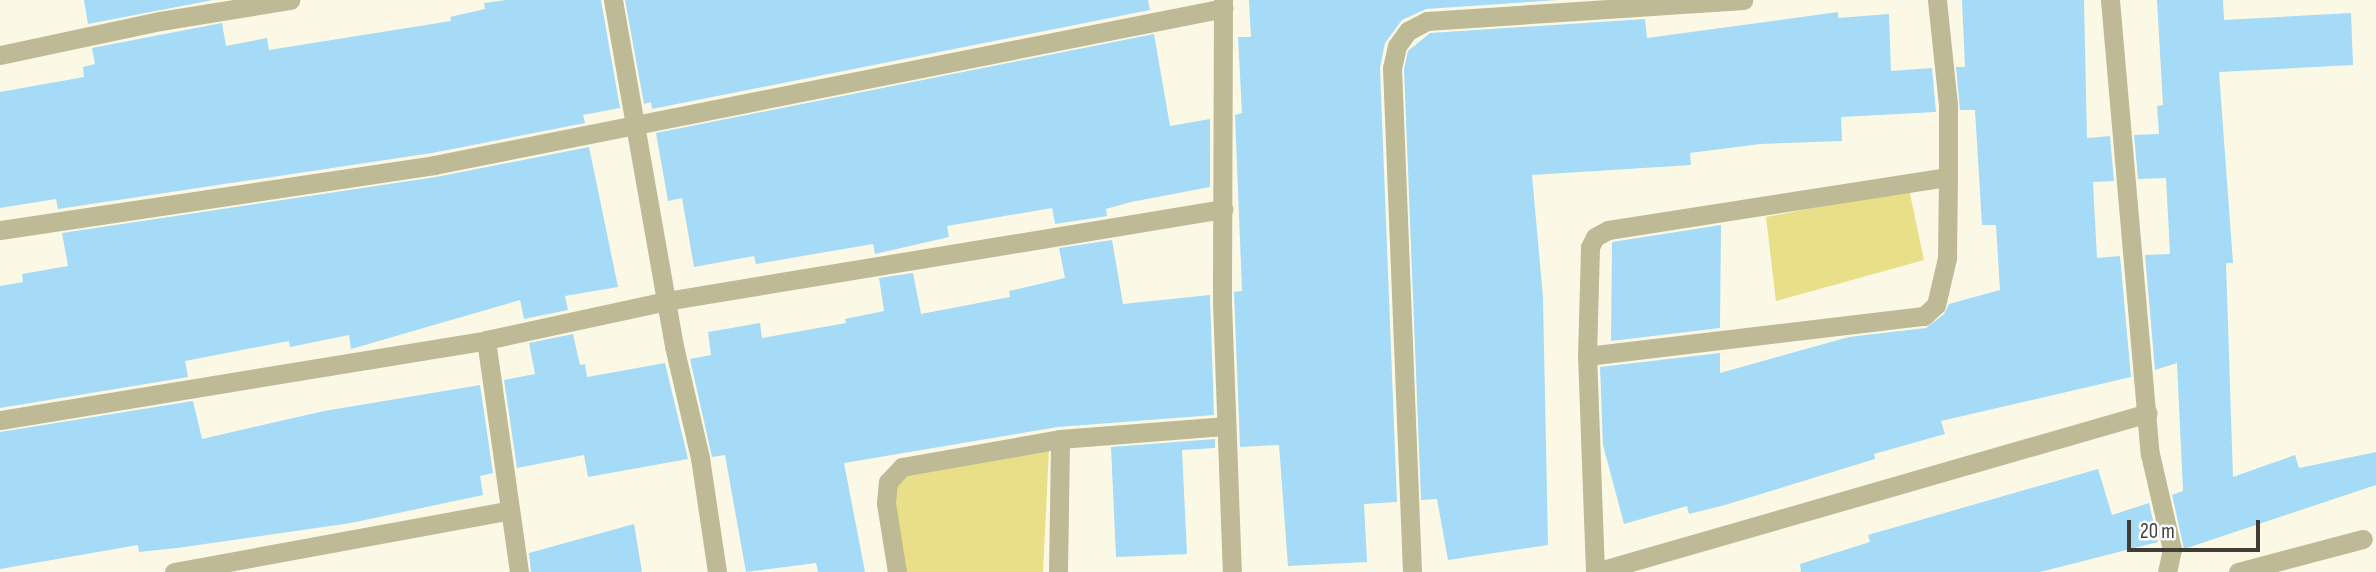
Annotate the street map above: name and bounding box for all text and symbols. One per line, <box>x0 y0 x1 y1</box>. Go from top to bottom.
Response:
scale bar <box>2131 505 2264 550</box>
text: 20 m <box>2140 519 2175 544</box>

